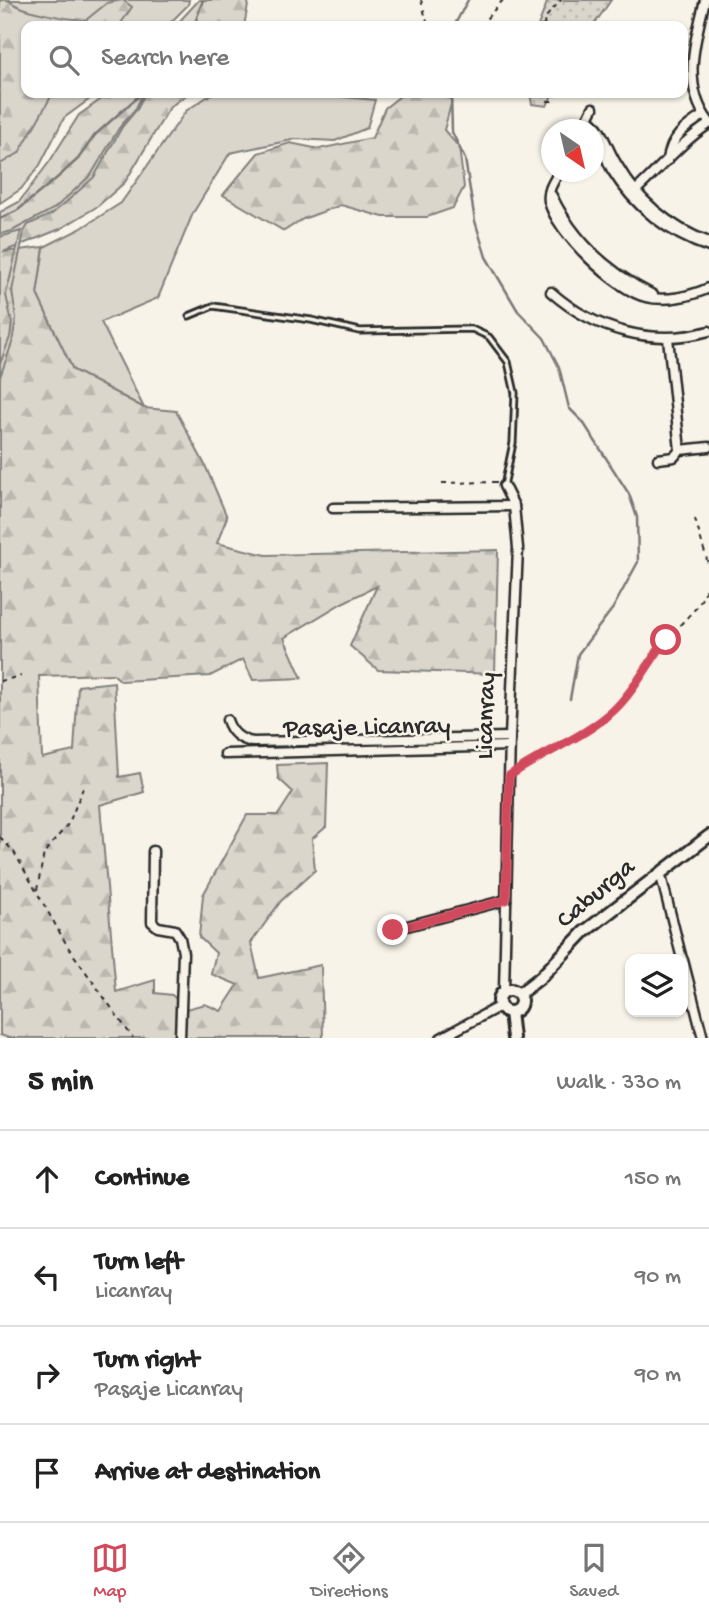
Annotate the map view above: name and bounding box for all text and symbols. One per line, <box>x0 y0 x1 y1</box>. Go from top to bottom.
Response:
search box <box>21 21 688 98</box>
icon: search <box>45 41 83 79</box>
text: Search here <box>101 44 229 75</box>
north arrow <box>541 119 604 182</box>
route start <box>650 624 681 655</box>
street label: Licanray <box>471 672 505 760</box>
street label: Pasaje Licanray <box>282 712 451 746</box>
street label: Caburga <box>551 852 644 937</box>
route end <box>377 914 408 945</box>
map controls <box>625 954 688 1017</box>
button: layers <box>625 954 688 1017</box>
text: 5 min <box>28 1066 93 1101</box>
text: Walk · 330 m <box>557 1070 681 1097</box>
icon: ahead <box>28 1160 66 1198</box>
text: Continue <box>95 1164 189 1195</box>
text: 150 m <box>625 1166 681 1193</box>
text: Turn left <box>95 1248 183 1279</box>
icon: left <box>28 1258 66 1296</box>
text: 90 m <box>635 1264 681 1291</box>
text: Licanray <box>95 1279 172 1306</box>
text: Turn right <box>95 1346 199 1377</box>
icon: right <box>28 1356 66 1394</box>
text: 90 m <box>635 1362 681 1389</box>
text: Pasaje Licanray <box>95 1377 243 1404</box>
icon: arrive <box>28 1454 66 1492</box>
text: Arrive at destination <box>95 1458 320 1489</box>
tab: Map <box>91 1539 129 1604</box>
tab: Directions <box>311 1539 388 1604</box>
tab: Saved <box>569 1539 618 1604</box>

